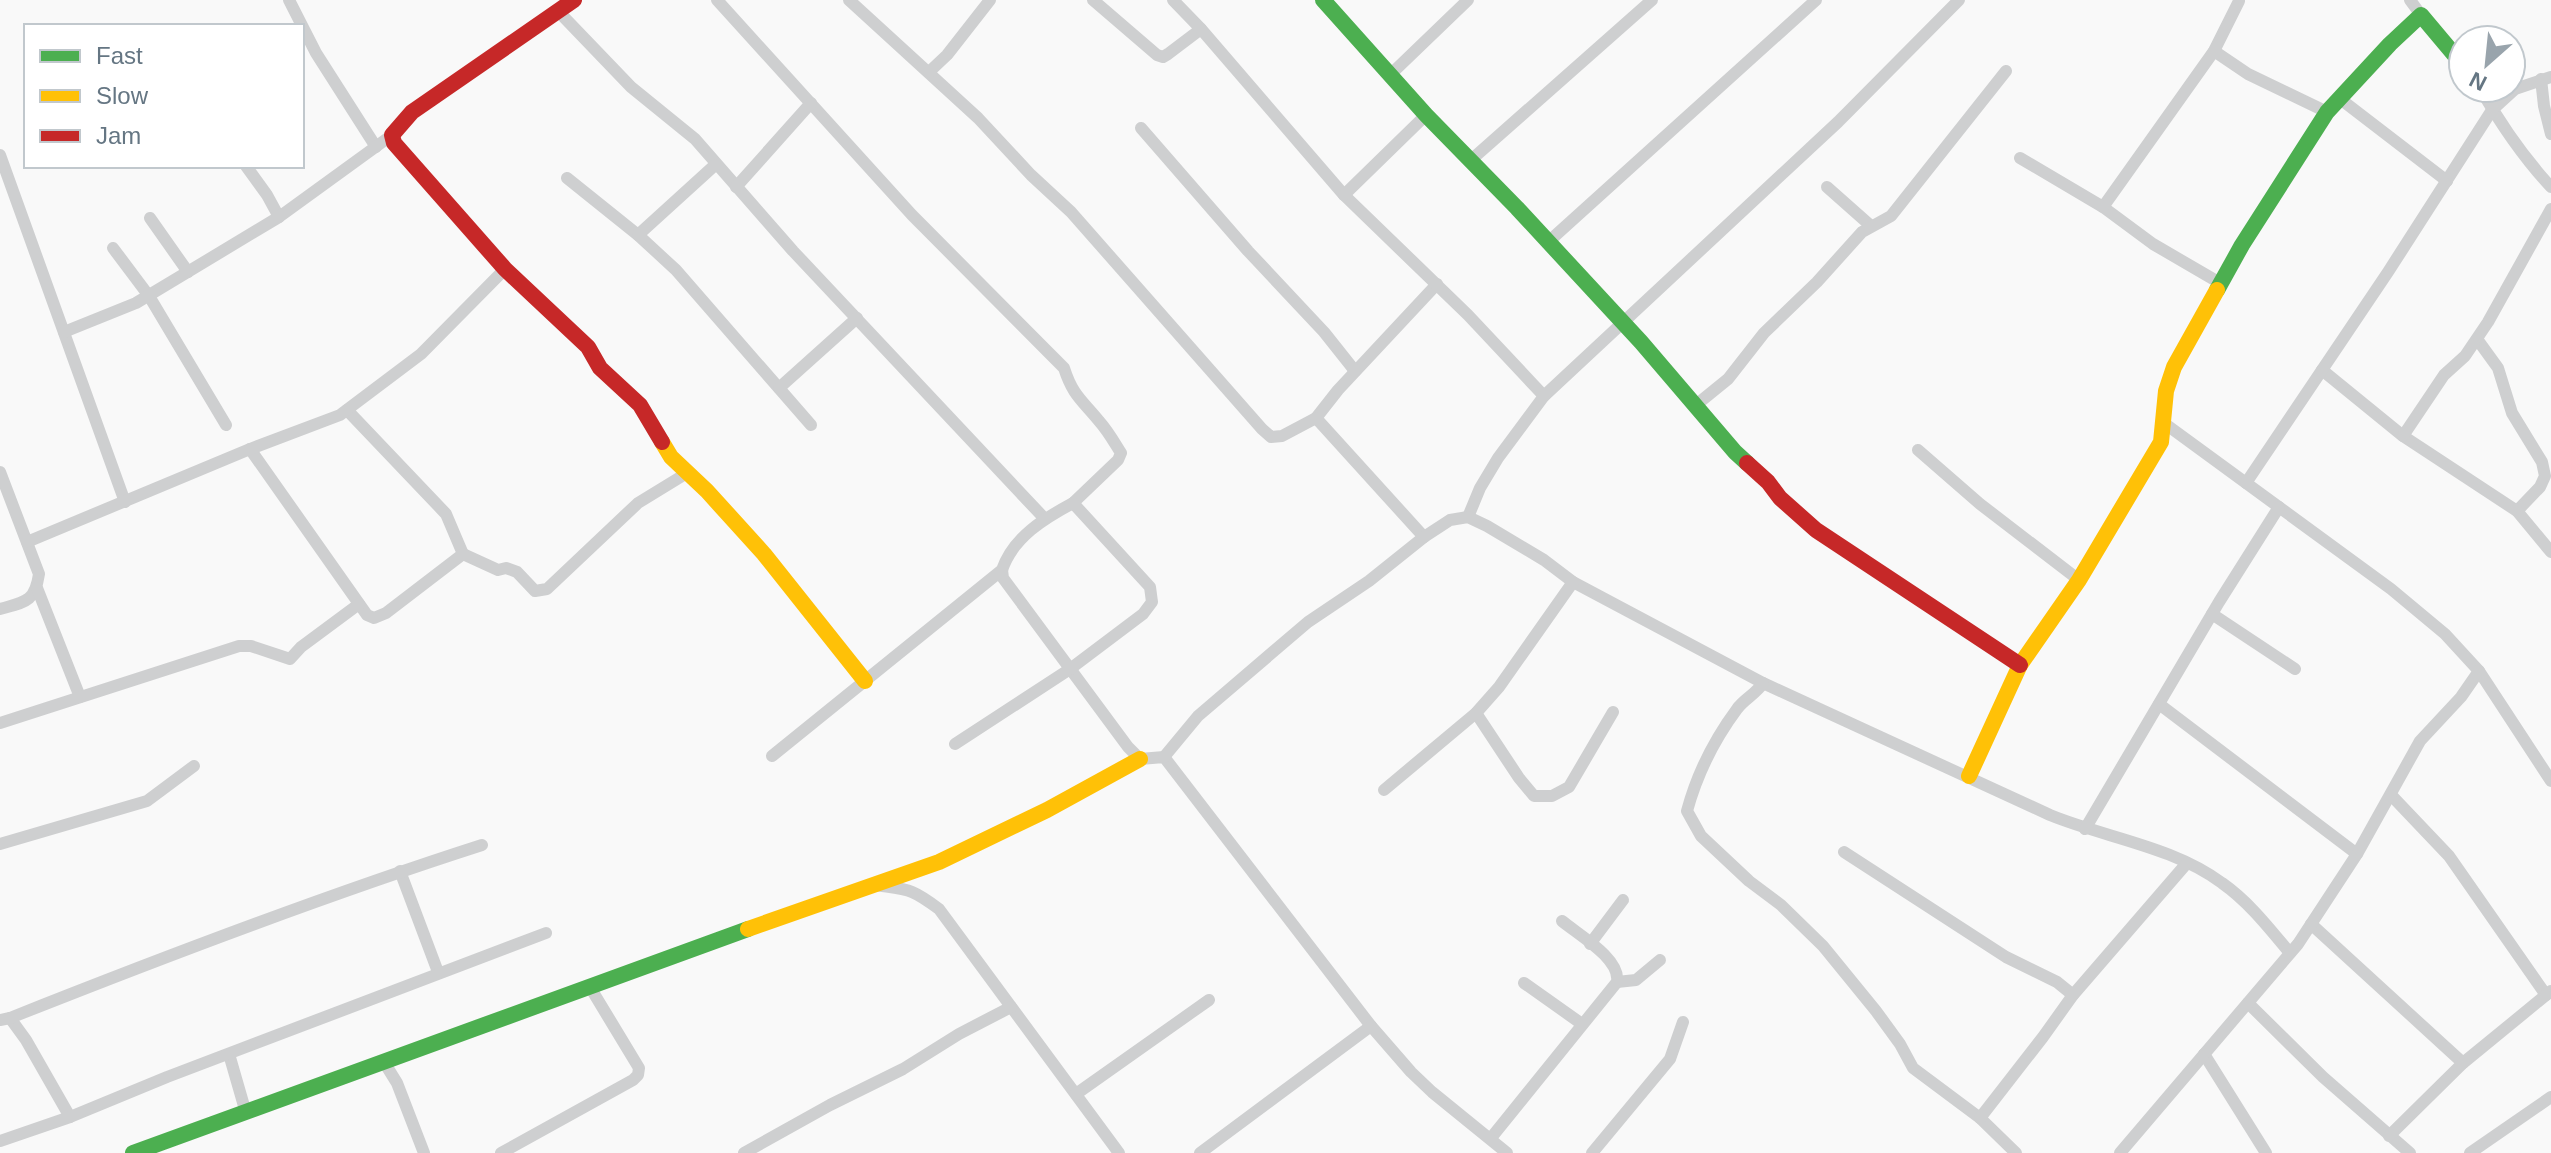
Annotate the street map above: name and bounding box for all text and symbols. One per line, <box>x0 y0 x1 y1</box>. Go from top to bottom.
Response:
legend <box>24 24 304 168</box>
north arrow <box>2447 24 2527 104</box>
text: Fast <box>96 42 143 69</box>
text: N <box>2465 67 2491 96</box>
text: Slow <box>96 82 149 109</box>
text: Jam <box>96 122 141 149</box>

